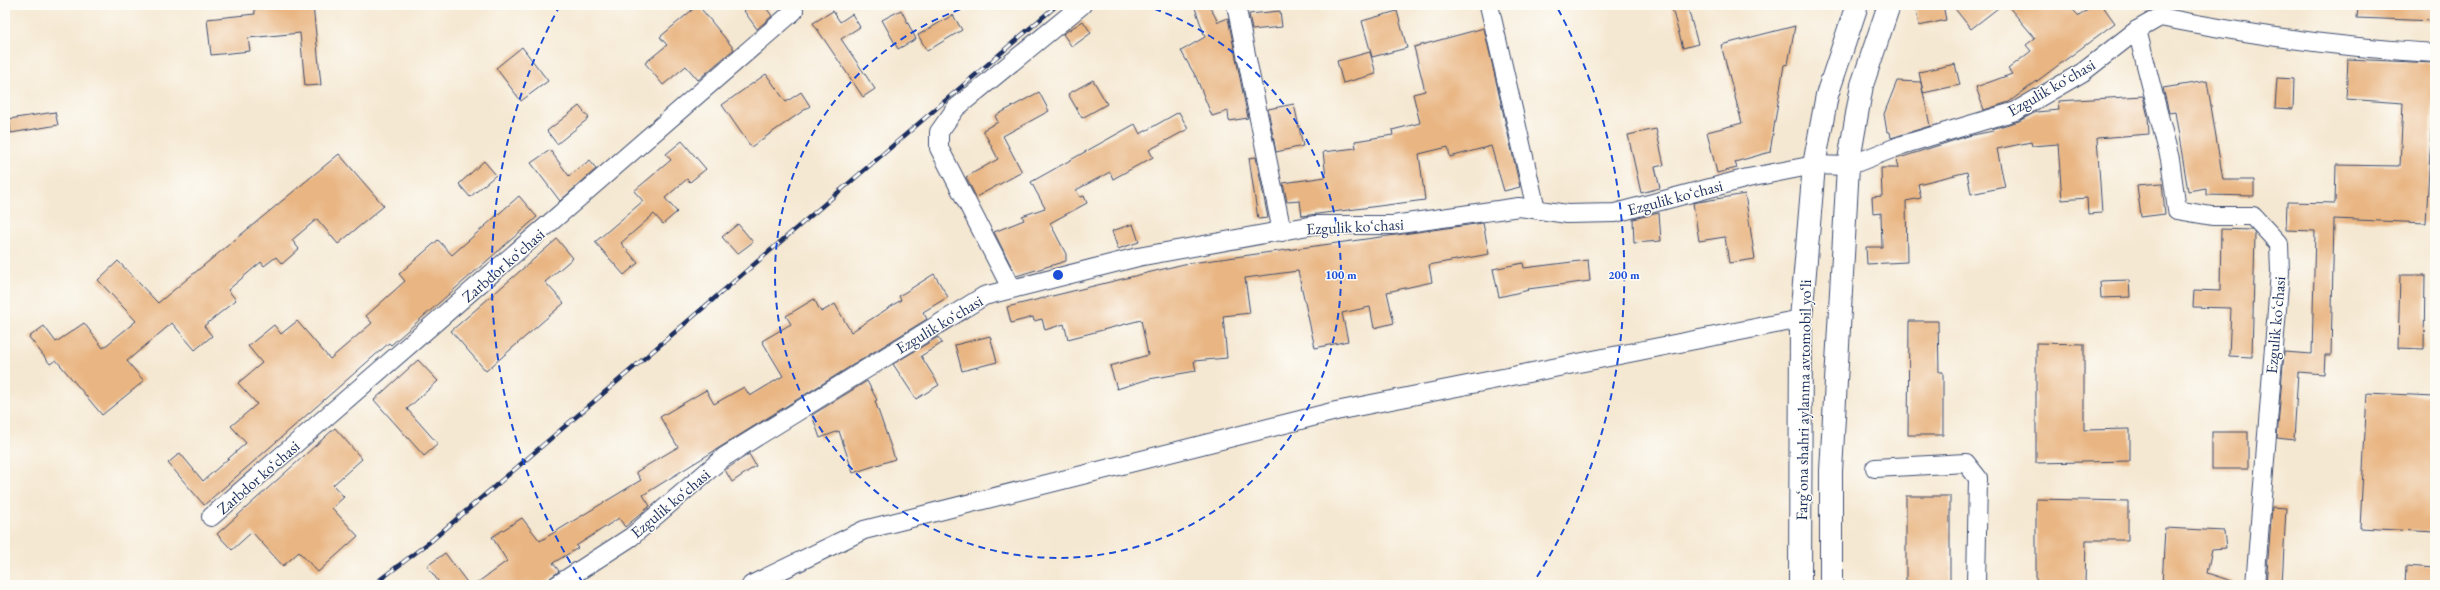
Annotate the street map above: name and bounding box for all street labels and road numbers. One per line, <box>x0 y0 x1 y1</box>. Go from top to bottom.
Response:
street label: Ezgulik koʻchasi <box>2004 54 2099 121</box>
street label: Ezgulik koʻchasi <box>1625 175 1725 220</box>
street label: Ezgulik koʻchasi <box>1306 213 1404 240</box>
street label: Zarbdor koʻchasi <box>458 224 549 307</box>
street label: Ezgulik koʻchasi <box>2261 275 2290 375</box>
street label: Fargʻona shahri aylanma avtomobil yoʻli <box>1791 279 1816 521</box>
street label: Ezgulik koʻchasi <box>892 290 987 359</box>
street label: Zarbdor koʻchasi <box>213 436 304 519</box>
street label: Ezgulik koʻchasi <box>626 464 715 543</box>

